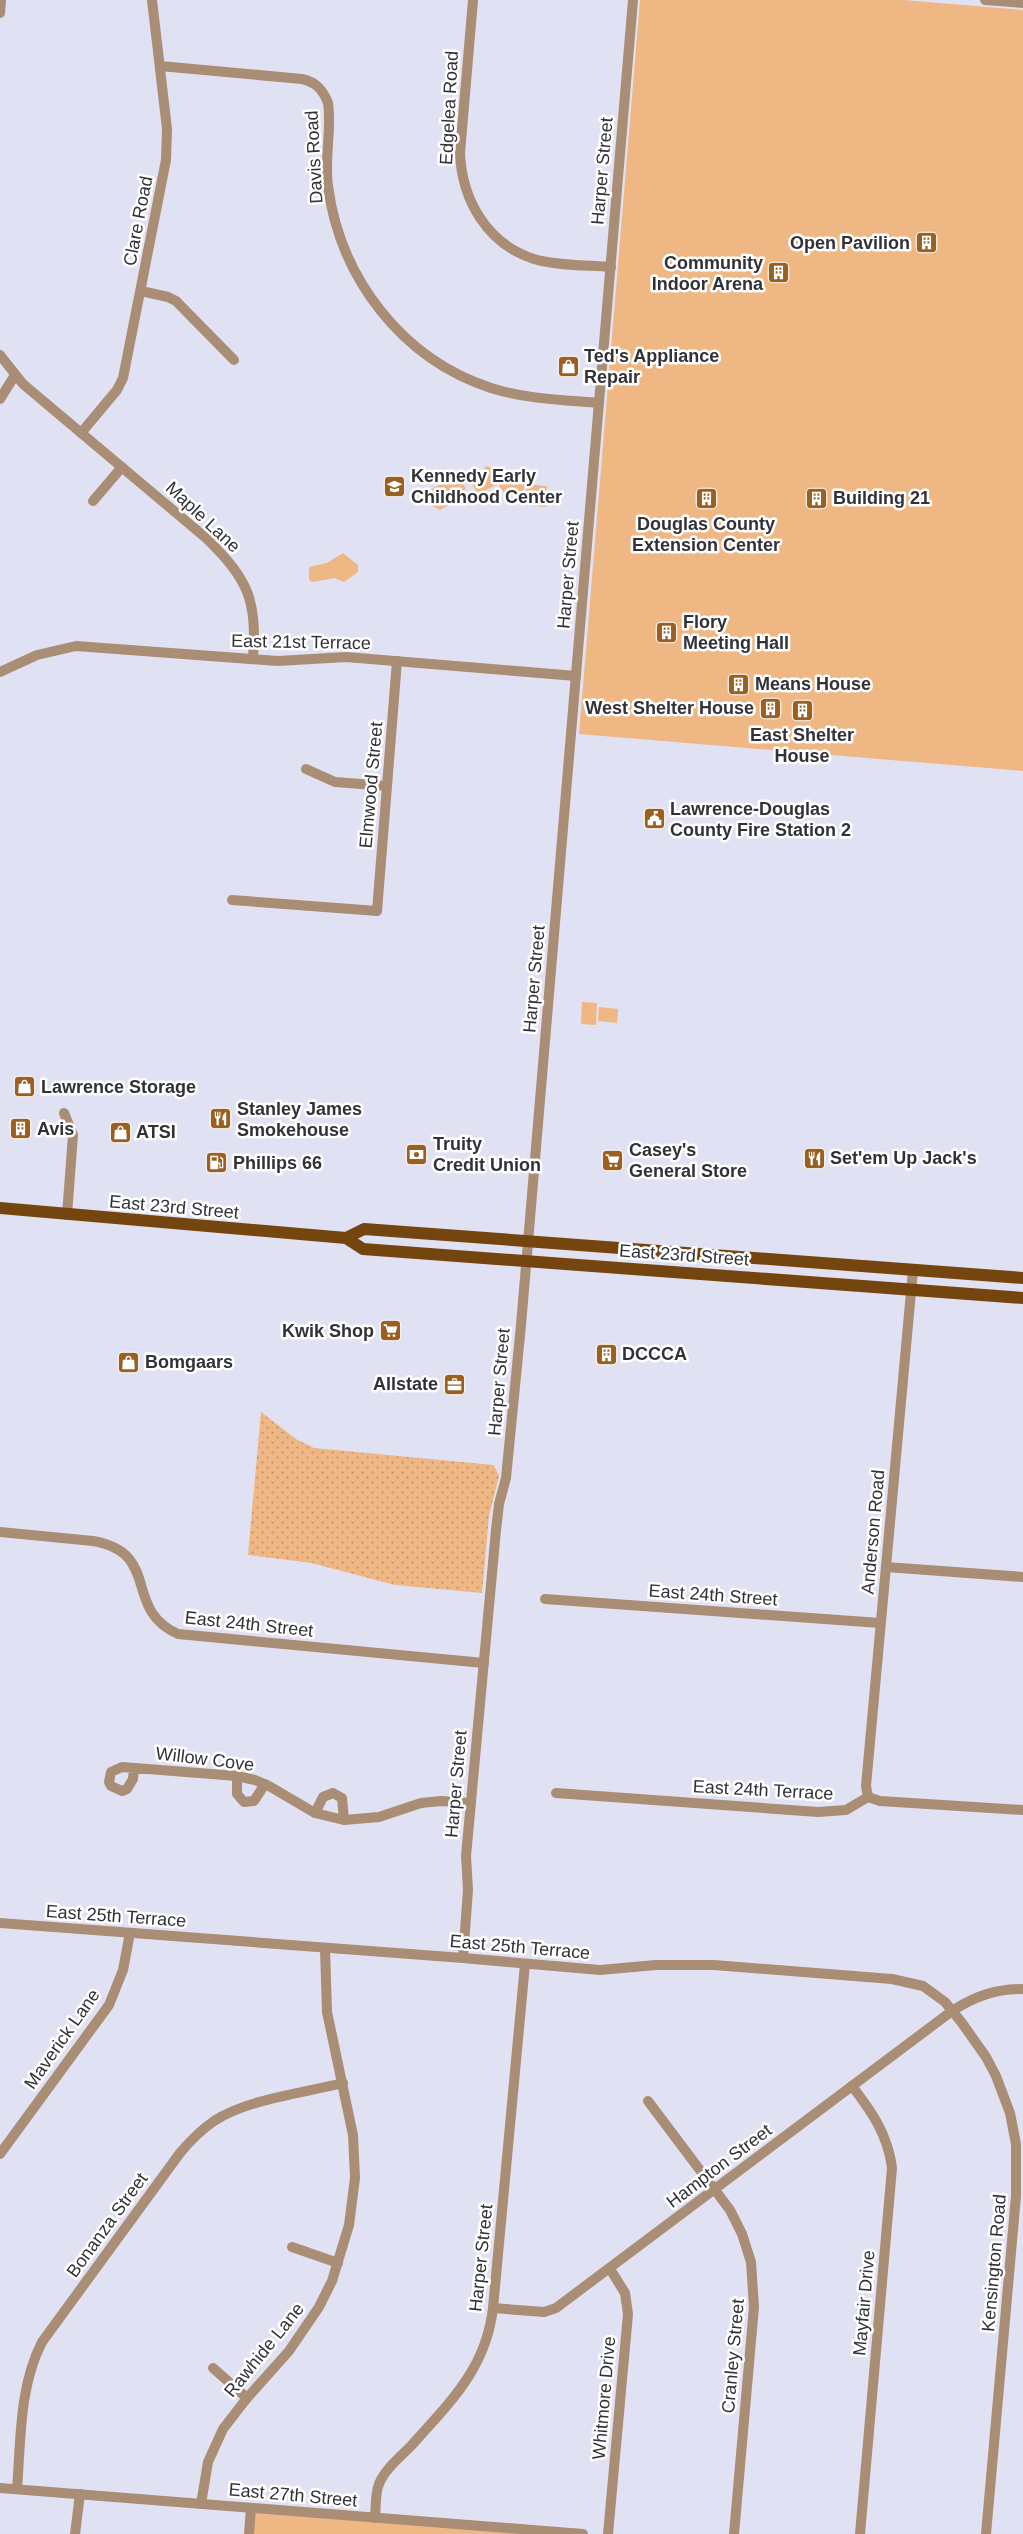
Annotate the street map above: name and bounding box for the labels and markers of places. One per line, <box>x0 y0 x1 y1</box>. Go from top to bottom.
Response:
building icon: Open Pavilion <box>914 231 938 255</box>
place label: Open Pavilion <box>790 233 910 253</box>
place label: Community Indoor Arena <box>652 253 764 294</box>
building icon: Community Indoor Arena <box>767 261 791 285</box>
place label: Ted's Appliance Repair <box>584 346 719 387</box>
shop icon: Ted's Appliance Repair <box>556 354 580 378</box>
place label: Kennedy Early Childhood Center <box>411 466 562 507</box>
school or university icon: Kennedy Early Childhood Center <box>383 474 407 498</box>
building icon: Building 21 <box>805 486 829 510</box>
building icon: Douglas County Extension Center <box>694 487 718 511</box>
place label: Building 21 <box>833 488 930 508</box>
place label: Douglas County Extension Center <box>632 514 780 555</box>
place label: Flory Meeting Hall <box>683 612 789 653</box>
building icon: Flory Meeting Hall <box>655 620 679 644</box>
building icon: Means House <box>727 672 751 696</box>
place label: Means House <box>755 674 871 694</box>
building icon: West Shelter House <box>758 696 782 720</box>
place label: West Shelter House <box>585 698 754 718</box>
building icon: East Shelter House <box>790 698 814 722</box>
place label: East Shelter House <box>750 725 854 766</box>
place label: Lawrence-Douglas County Fire Station 2 <box>670 799 851 840</box>
public building icon: Lawrence-Douglas County Fire Station 2 <box>642 807 666 831</box>
shop icon: Lawrence Storage <box>13 1075 37 1099</box>
place label: Lawrence Storage <box>41 1077 196 1097</box>
place label: Stanley James Smokehouse <box>237 1099 362 1140</box>
restaurant icon: Stanley James Smokehouse <box>209 1107 233 1131</box>
building icon: Avis <box>9 1117 33 1141</box>
place label: Avis <box>37 1119 74 1139</box>
shop icon: ATSI <box>108 1120 132 1144</box>
place label: ATSI <box>136 1122 176 1142</box>
place label: Truity Credit Union <box>433 1134 541 1175</box>
place label: Casey's General Store <box>629 1140 747 1181</box>
bank icon: Truity Credit Union <box>405 1142 429 1166</box>
restaurant icon: Set'em Up Jack's <box>802 1146 826 1170</box>
supermarket icon: Casey's General Store <box>601 1148 625 1172</box>
place label: Set'em Up Jack's <box>830 1148 977 1168</box>
fuel station icon: Phillips 66 <box>205 1151 229 1175</box>
place label: Phillips 66 <box>233 1153 322 1173</box>
supermarket icon: Kwik Shop <box>378 1319 402 1343</box>
place label: Kwik Shop <box>282 1321 374 1341</box>
building icon: DCCCA <box>594 1342 618 1366</box>
place label: DCCCA <box>622 1344 687 1364</box>
shop icon: Bomgaars <box>117 1350 141 1374</box>
place label: Bomgaars <box>145 1352 233 1372</box>
office icon: Allstate <box>442 1372 466 1396</box>
place label: Allstate <box>373 1374 438 1394</box>

